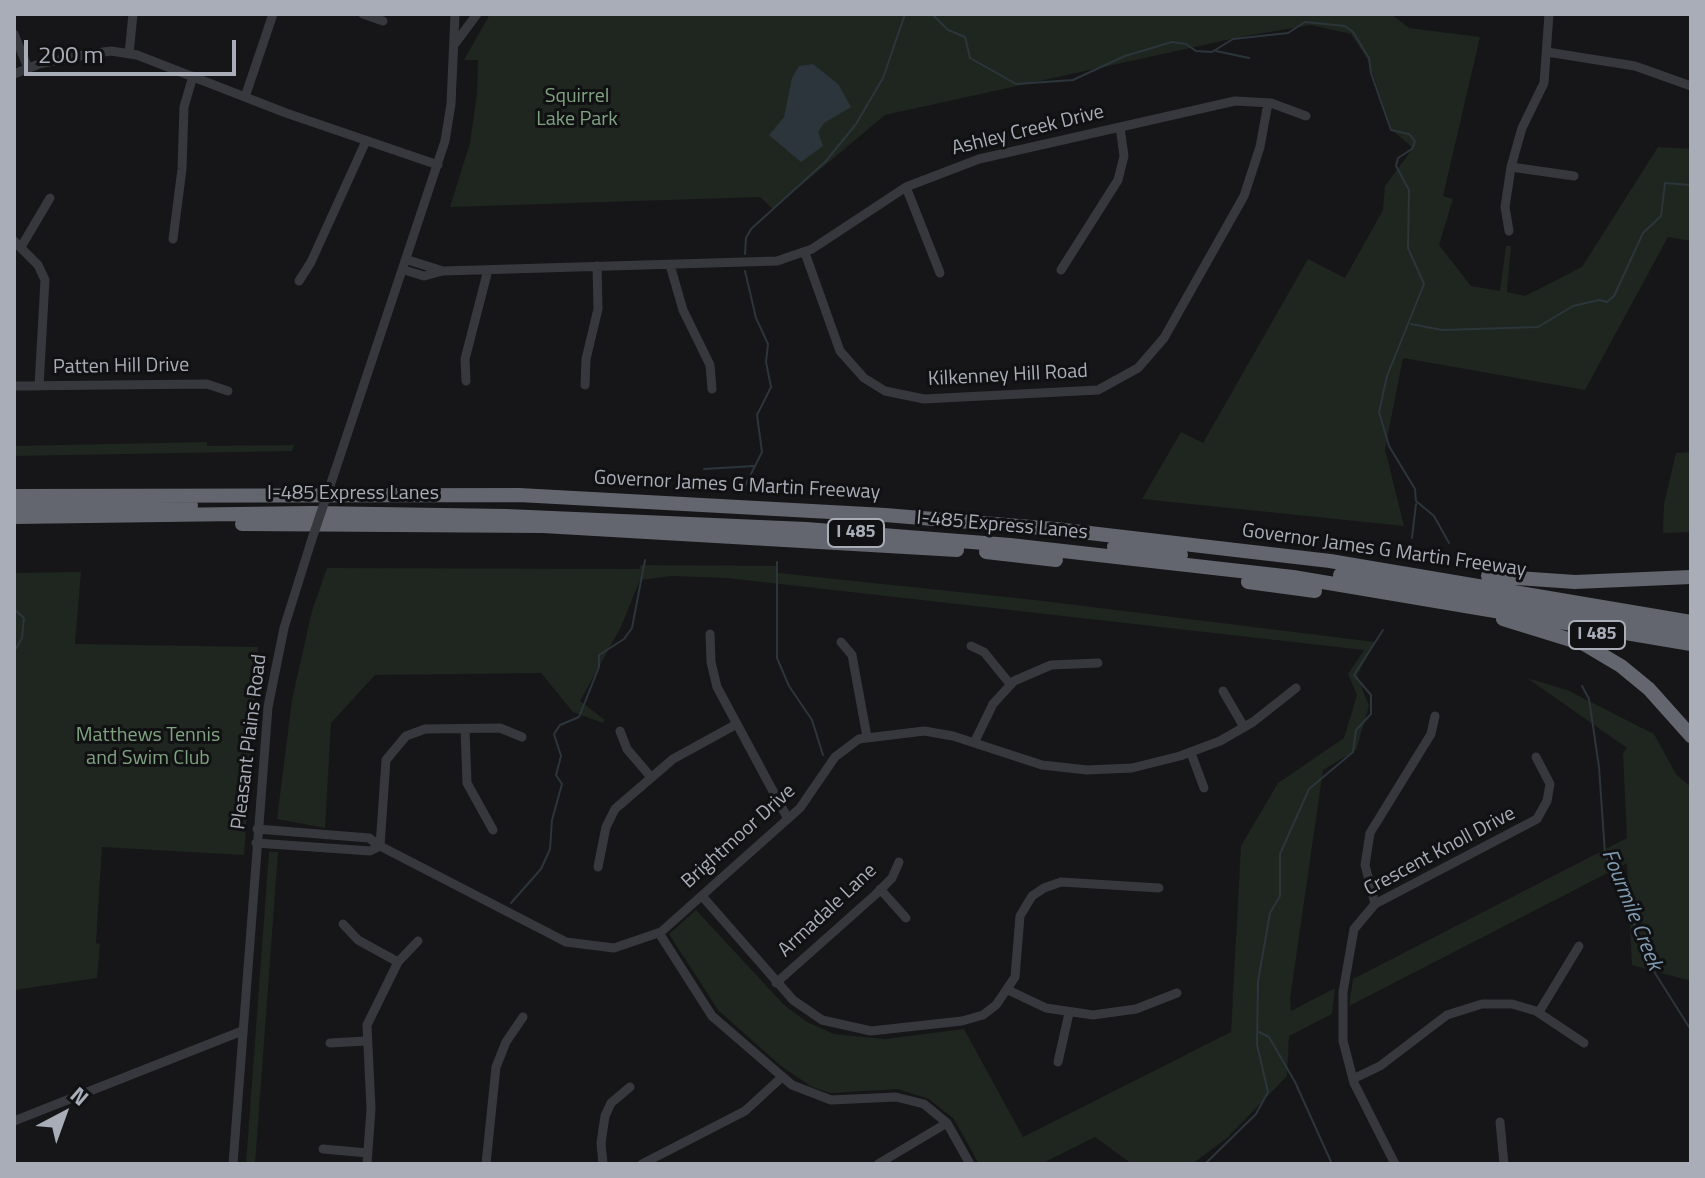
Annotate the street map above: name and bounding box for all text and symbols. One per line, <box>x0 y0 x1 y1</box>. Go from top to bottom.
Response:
scale bar <box>28 24 240 74</box>
text: 200 m <box>38 36 104 72</box>
park label: Squirrel Lake Park <box>536 85 618 132</box>
street label: Ashley Creek Drive <box>949 100 1107 162</box>
street label: Patten Hill Drive <box>53 354 189 380</box>
street label: Kilkenney Hill Road <box>927 360 1089 392</box>
street label: Governor James G Martin Freeway <box>593 467 881 505</box>
street label: I-485 Express Lanes <box>267 482 439 506</box>
street label: I-485 Express Lanes <box>915 507 1089 545</box>
road number: I 485 <box>828 519 884 547</box>
street label: Governor James G Martin Freeway <box>1240 519 1528 583</box>
road number: I 485 <box>1569 621 1625 649</box>
street label: Pleasant Plains Road <box>227 653 273 831</box>
park label: Matthews Tennis and Swim Club <box>76 724 220 771</box>
street label: Brightmoor Drive <box>677 780 801 894</box>
street label: Crescent Knoll Drive <box>1360 802 1520 902</box>
water label: Fourmile Creek <box>1595 846 1667 974</box>
street label: Armadale Lane <box>774 859 882 963</box>
north arrow <box>24 1074 104 1154</box>
text: N <box>63 1078 97 1114</box>

